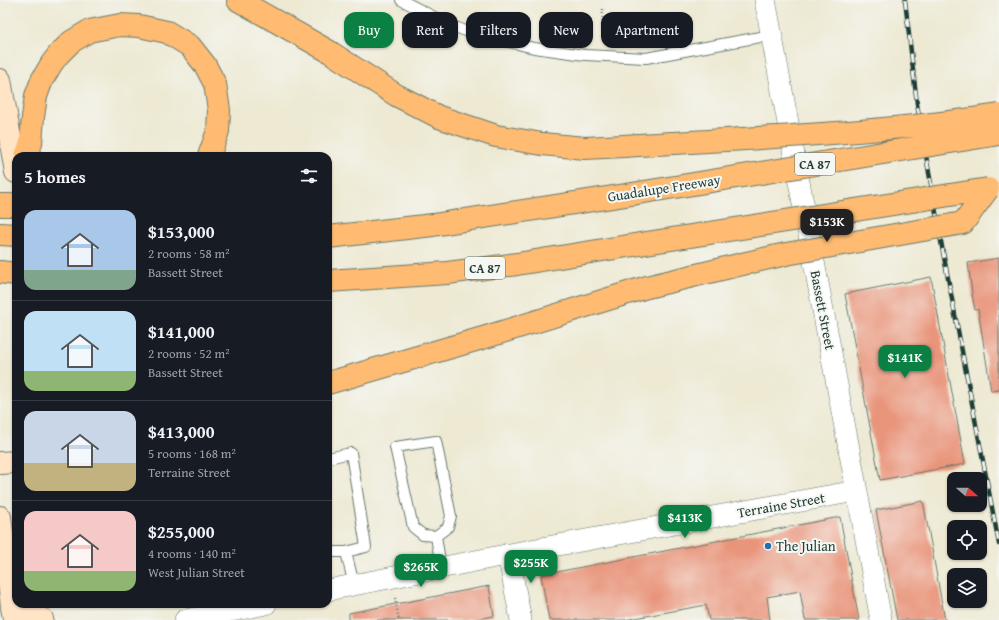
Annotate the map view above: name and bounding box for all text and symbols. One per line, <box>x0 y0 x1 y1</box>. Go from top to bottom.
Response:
chip: Buy <box>344 12 394 48</box>
chip: Rent <box>402 12 458 48</box>
chip: Filters <box>466 12 531 48</box>
chip: New <box>539 12 593 48</box>
chip: Apartment <box>601 12 693 48</box>
road number: CA 87 <box>795 153 835 175</box>
text: 5 homes <box>24 164 86 189</box>
icon: filters <box>298 165 320 187</box>
street label: Guadalupe Freeway <box>606 169 722 207</box>
pin: $153K <box>799 209 855 243</box>
text: $153K <box>809 212 845 231</box>
text: $153,000 <box>148 219 214 244</box>
icon: home <box>56 226 104 274</box>
text: 2 rooms · 58 m² <box>148 244 230 263</box>
road number: CA 87 <box>465 257 505 279</box>
text: Bassett Street <box>148 263 223 282</box>
street label: Bassett Street <box>805 269 841 352</box>
text: $141,000 <box>148 319 214 344</box>
icon: home <box>56 327 104 375</box>
text: 2 rooms · 52 m² <box>148 344 230 363</box>
pin: $141K <box>877 345 933 379</box>
text: $141K <box>887 348 923 367</box>
text: Bassett Street <box>148 363 223 382</box>
text: $413,000 <box>148 419 214 444</box>
icon: home <box>56 427 104 475</box>
text: 5 rooms · 168 m² <box>148 444 236 463</box>
text: Terraine Street <box>148 463 230 482</box>
north arrow <box>947 472 987 512</box>
map controls <box>947 472 987 608</box>
street label: Terraine Street <box>736 487 826 523</box>
pin: $413K <box>657 505 713 539</box>
text: $413K <box>667 508 703 527</box>
text: $255,000 <box>148 519 214 544</box>
button: locate <box>947 520 987 560</box>
icon: home <box>56 527 104 575</box>
place label: The Julian <box>776 536 836 556</box>
marker: The Julian <box>763 541 773 551</box>
text: 4 rooms · 140 m² <box>148 544 236 563</box>
pin: $255K <box>503 550 559 584</box>
text: $255K <box>513 553 549 572</box>
pin: $265K <box>393 554 449 588</box>
text: $265K <box>403 557 439 576</box>
text: West Julian Street <box>148 563 245 582</box>
button: layers <box>947 568 987 608</box>

